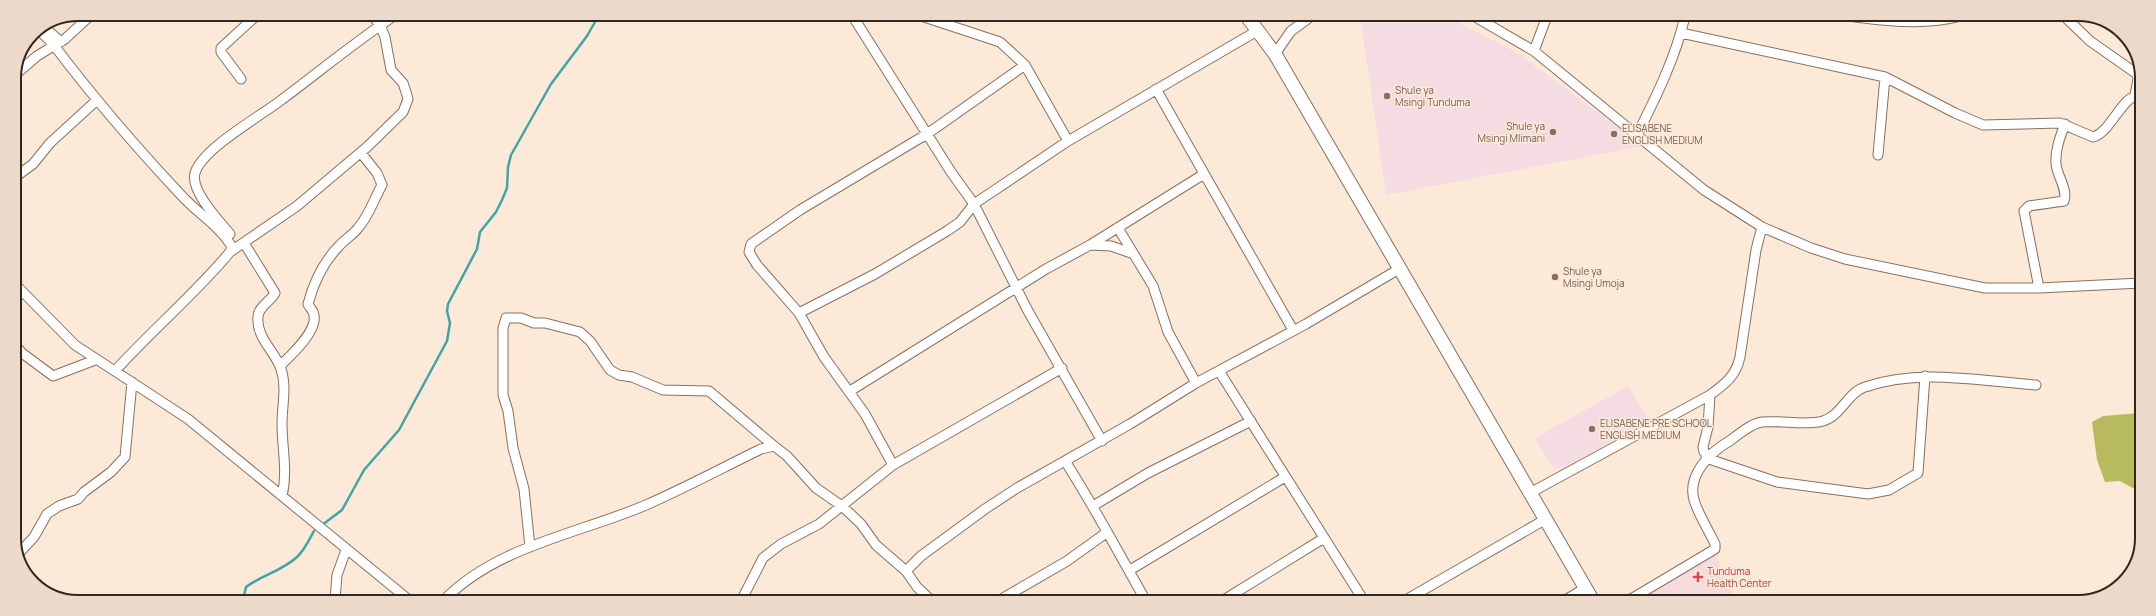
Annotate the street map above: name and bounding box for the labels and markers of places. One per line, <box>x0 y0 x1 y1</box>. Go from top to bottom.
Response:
place label: Shule ya Msingi Tunduma <box>1395 83 1470 109</box>
marker: Shule ya Msingi Tunduma <box>1382 91 1392 101</box>
place label: Shule ya Msingi Mlimani <box>1477 119 1545 145</box>
place label: ELISABENE ENGLISH MEDIUM <box>1622 121 1703 147</box>
marker: Shule ya Msingi Mlimani <box>1548 127 1558 137</box>
marker: ELISABENE ENGLISH MEDIUM <box>1609 129 1619 139</box>
place label: Shule ya Msingi Umoja <box>1563 264 1625 290</box>
marker: Shule ya Msingi Umoja <box>1550 272 1560 282</box>
place label: ELISABENE PRE SCHOOL ENGLISH MEDIUM <box>1600 416 1712 442</box>
marker: ELISABENE PRE SCHOOL ENGLISH MEDIUM <box>1587 424 1597 434</box>
place label: Tunduma Health Center <box>1707 564 1772 590</box>
marker: Tunduma Health Center <box>1692 571 1704 583</box>

